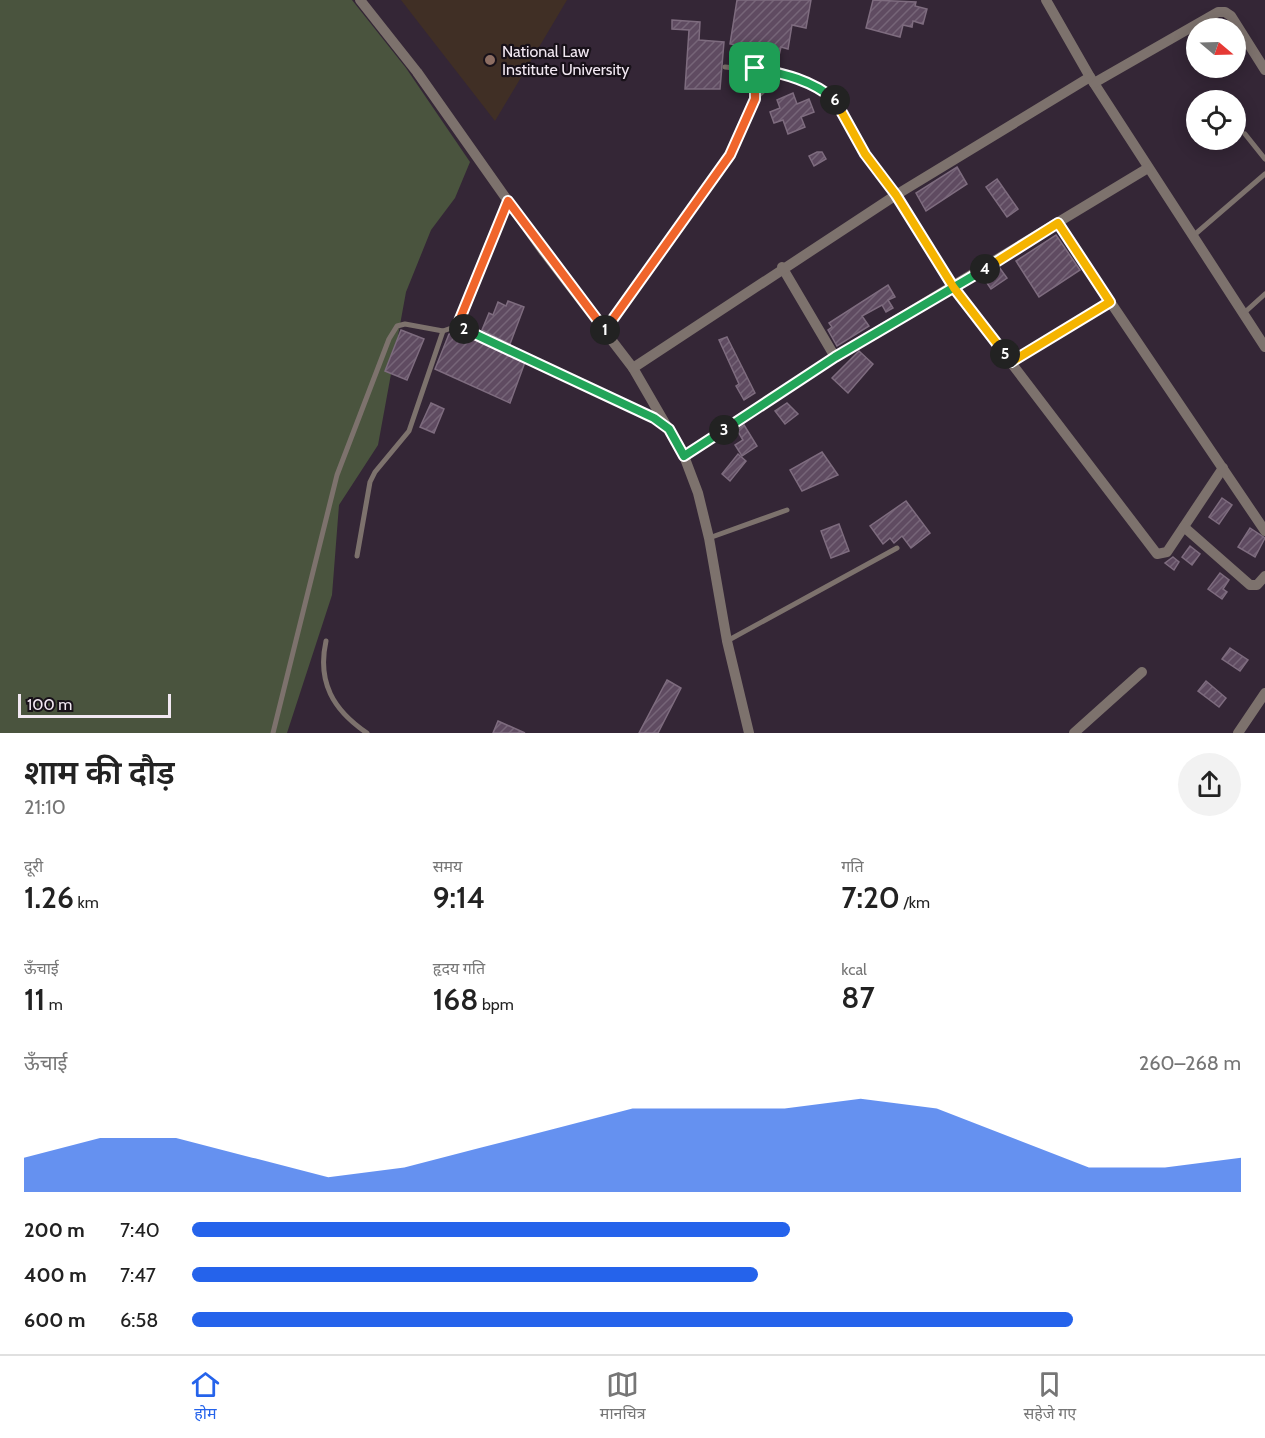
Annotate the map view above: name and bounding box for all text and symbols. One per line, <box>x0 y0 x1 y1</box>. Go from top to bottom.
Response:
north arrow <box>1186 18 1246 78</box>
map controls <box>1186 18 1246 150</box>
place label: National Law Institute University <box>502 42 629 79</box>
pin <box>729 42 780 93</box>
icon: arrive <box>738 51 771 84</box>
marker: National Law Institute University <box>483 53 497 67</box>
pin: 6 <box>820 85 850 115</box>
text: 6 <box>831 90 840 109</box>
button: locate <box>1186 90 1246 150</box>
pin: 4 <box>970 254 1000 284</box>
text: 4 <box>980 259 990 278</box>
pin: 2 <box>449 314 479 344</box>
pin: 1 <box>590 315 620 345</box>
text: 2 <box>460 319 468 338</box>
text: 1 <box>602 320 608 339</box>
pin: 5 <box>990 339 1020 369</box>
text: 5 <box>1001 344 1009 363</box>
pin: 3 <box>709 415 739 445</box>
text: 3 <box>720 420 728 439</box>
scale bar <box>18 691 171 718</box>
text: 100 m <box>27 695 72 714</box>
text: शाम की दौड़ <box>24 752 175 792</box>
button: share <box>1178 753 1241 816</box>
text: 21:10 <box>24 795 66 819</box>
text: दूरी <box>24 857 43 876</box>
text: समय <box>433 857 462 876</box>
text: गति <box>841 857 864 876</box>
text: 1.26 <box>24 879 74 916</box>
text: 9:14 <box>433 879 485 916</box>
text: 7:20 <box>841 879 900 916</box>
text: km <box>74 893 99 912</box>
text: /km <box>900 893 930 912</box>
text: ऊँचाई <box>24 959 59 978</box>
text: हृदय गति <box>433 959 485 978</box>
text: kcal <box>841 960 867 979</box>
text: 87 <box>841 979 875 1016</box>
text: 11 <box>24 981 45 1018</box>
text: 168 <box>433 981 478 1018</box>
text: m <box>45 995 63 1014</box>
text: bpm <box>478 995 514 1014</box>
text: ऊँचाई <box>24 1051 67 1075</box>
text: 260–268 m <box>1139 1051 1241 1075</box>
text: 200 m <box>24 1218 85 1242</box>
text: 7:40 <box>120 1218 160 1242</box>
text: 400 m <box>24 1263 87 1287</box>
text: 7:47 <box>120 1263 156 1287</box>
text: 600 m <box>24 1308 85 1332</box>
text: 6:58 <box>120 1308 158 1332</box>
tab: होम <box>189 1368 222 1426</box>
tab: मानचित्र <box>600 1368 646 1426</box>
tab: सहेजे गए <box>1023 1368 1076 1426</box>

